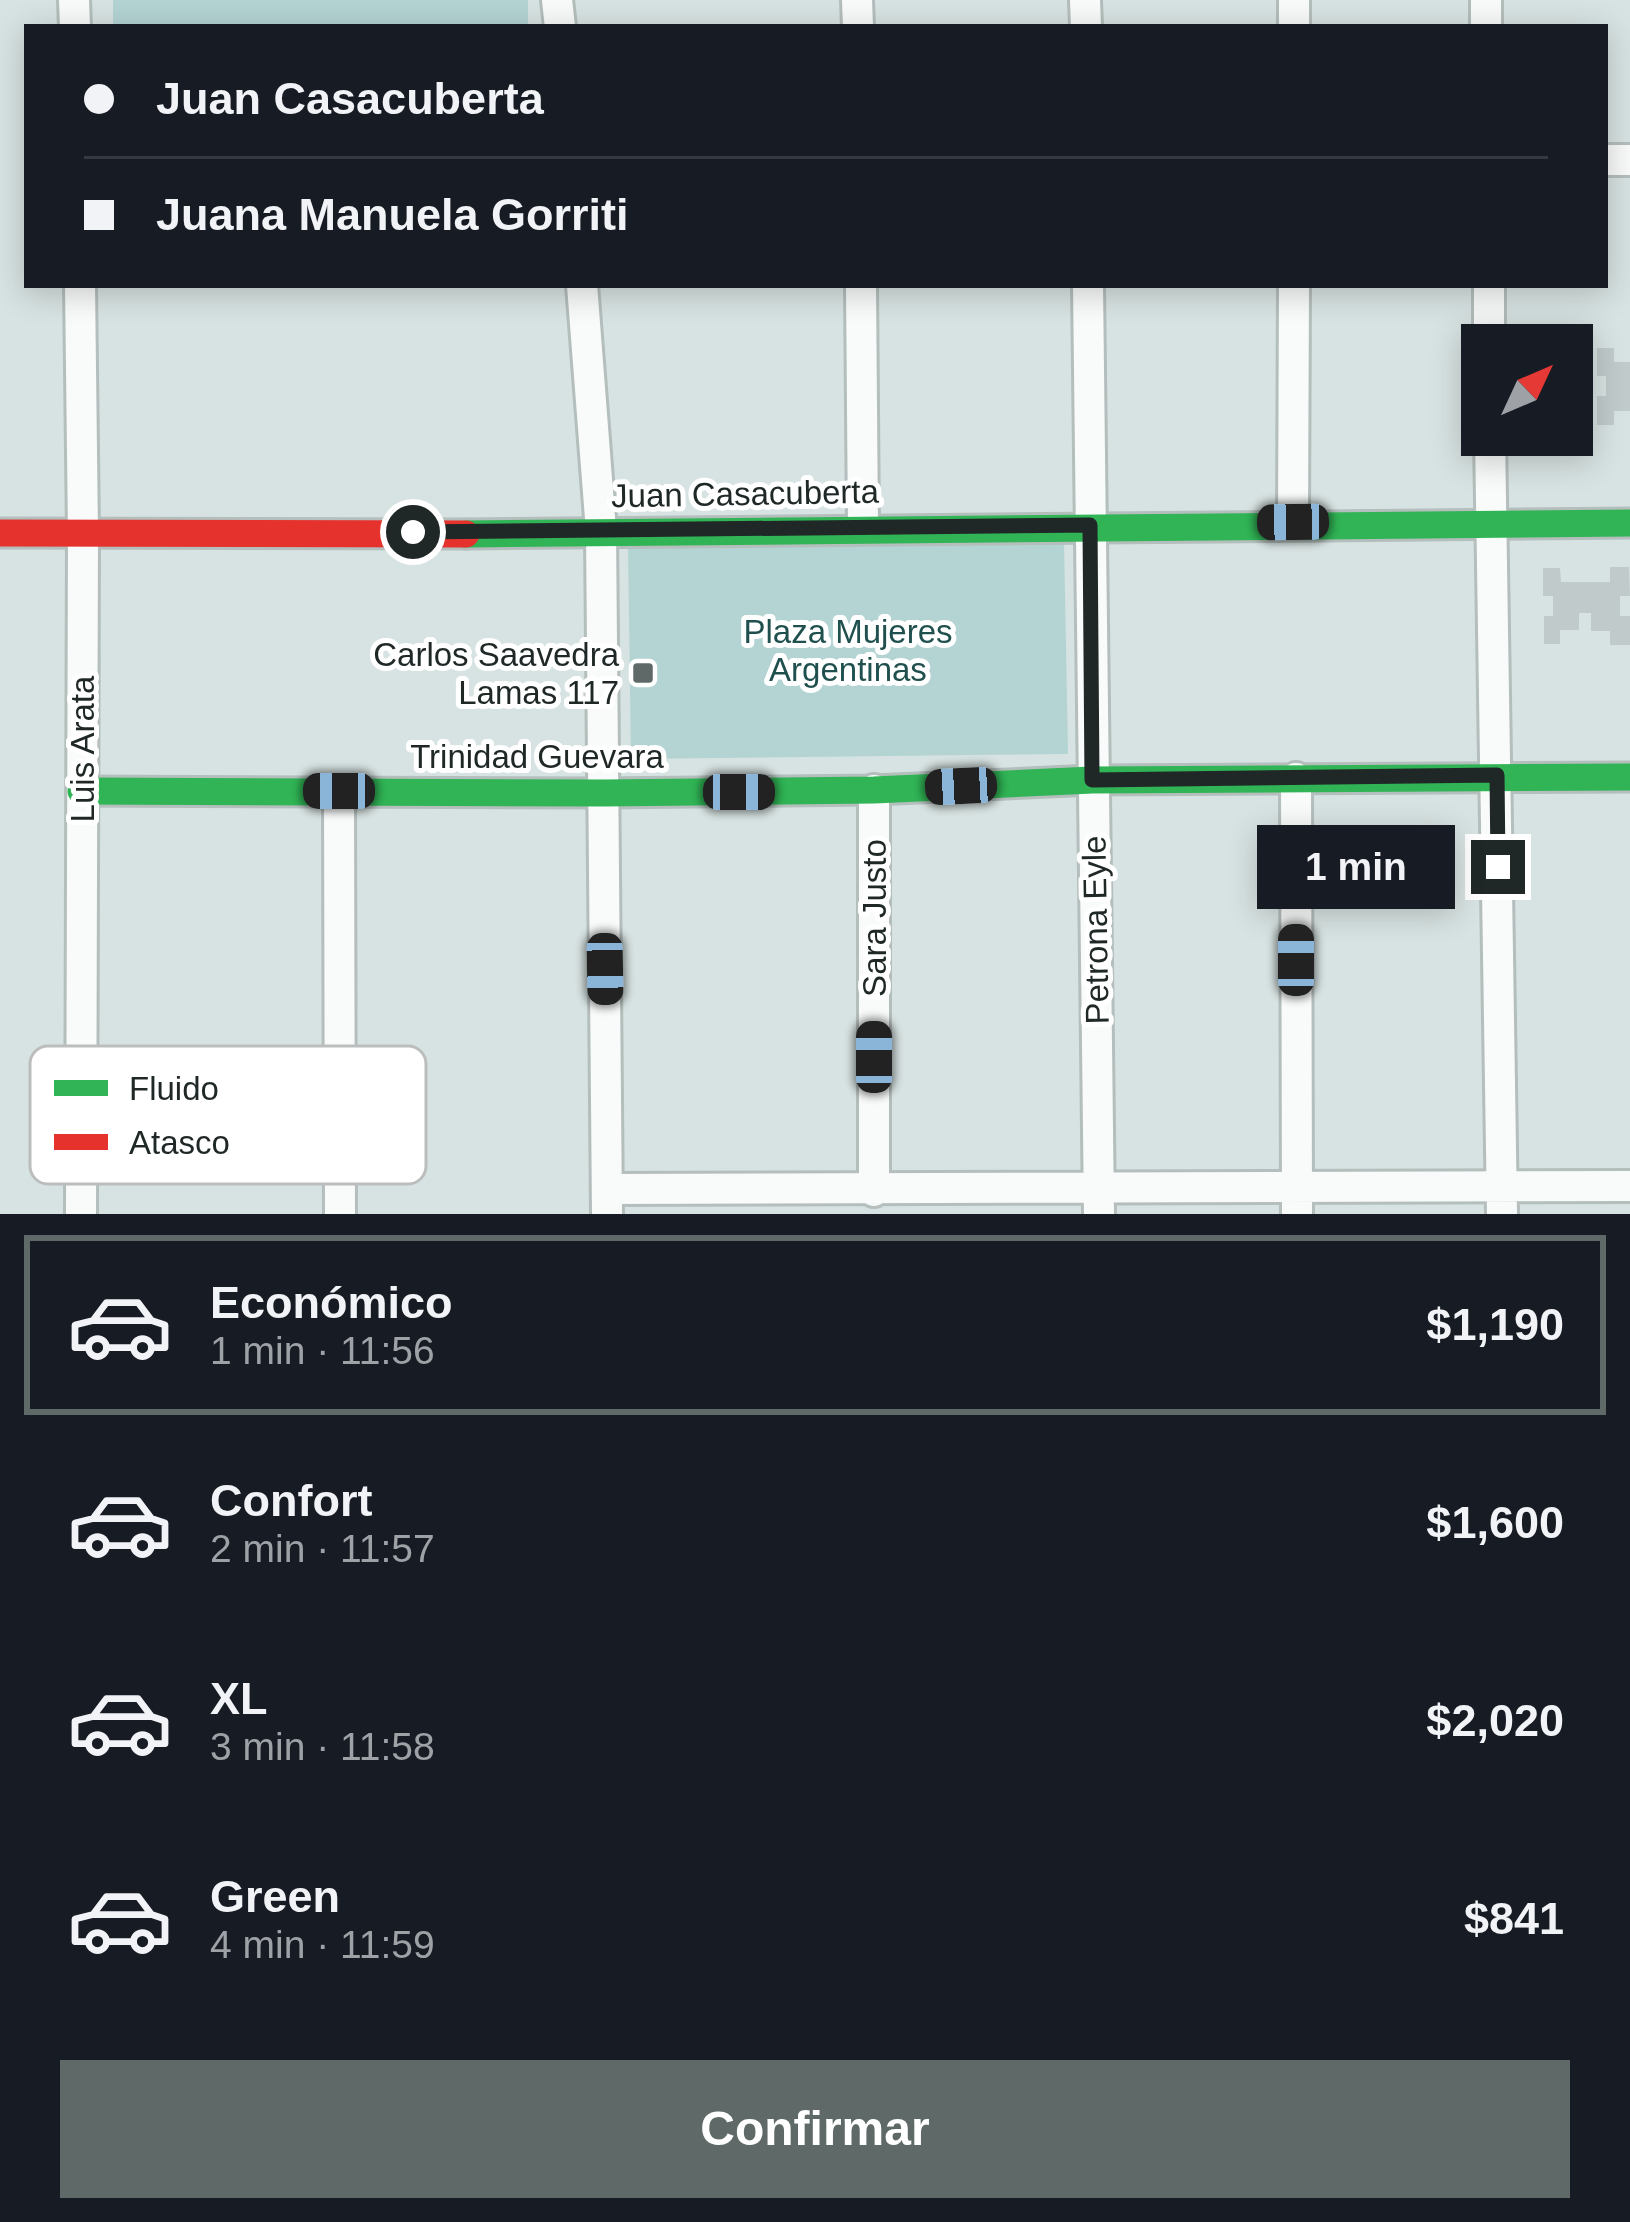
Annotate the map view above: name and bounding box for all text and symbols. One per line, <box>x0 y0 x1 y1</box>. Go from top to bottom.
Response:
text: Juan Casacuberta <box>156 73 544 124</box>
text: Juana Manuela Gorriti <box>156 189 629 240</box>
north arrow <box>1461 324 1593 456</box>
map controls <box>1461 324 1593 456</box>
street label: Juan Casacuberta <box>611 473 880 514</box>
car <box>1257 503 1329 541</box>
route start <box>386 505 440 559</box>
park label: Plaza Mujeres Argentinas <box>743 613 953 688</box>
place label: Carlos Saavedra Lamas 117 <box>373 636 620 711</box>
marker: Carlos Saavedra Lamas 117 <box>630 660 656 686</box>
street label: Luis Arata <box>64 675 101 822</box>
street label: Trinidad Guevara <box>410 738 665 775</box>
car <box>924 766 998 806</box>
car <box>303 773 375 809</box>
car <box>703 774 775 810</box>
callout: 1 min <box>1258 825 1456 909</box>
street label: Petrona Eyle <box>1075 835 1116 1025</box>
street label: Sara Justo <box>856 839 893 997</box>
route end <box>1471 840 1525 894</box>
text: 1 min <box>1305 845 1407 888</box>
car <box>1278 924 1314 996</box>
car <box>586 933 624 1005</box>
car <box>856 1021 892 1093</box>
legend <box>30 1046 426 1184</box>
text: Fluido <box>129 1070 219 1107</box>
text: Atasco <box>129 1124 230 1161</box>
icon: car <box>66 1271 174 1379</box>
text: Económico <box>210 1277 453 1328</box>
text: $1,190 <box>1426 1299 1564 1350</box>
text: 1 min · 11:56 <box>210 1329 435 1372</box>
icon: car <box>66 1469 174 1577</box>
text: Confort <box>210 1475 372 1526</box>
text: $1,600 <box>1426 1497 1564 1548</box>
text: 2 min · 11:57 <box>210 1527 435 1570</box>
icon: car <box>66 1667 174 1775</box>
text: XL <box>210 1673 268 1724</box>
text: $2,020 <box>1426 1695 1564 1746</box>
text: 3 min · 11:58 <box>210 1725 435 1768</box>
icon: car <box>66 1865 174 1973</box>
text: Green <box>210 1871 340 1922</box>
text: $841 <box>1464 1893 1564 1944</box>
text: 4 min · 11:59 <box>210 1923 435 1966</box>
button: Confirmar <box>60 2060 1570 2198</box>

